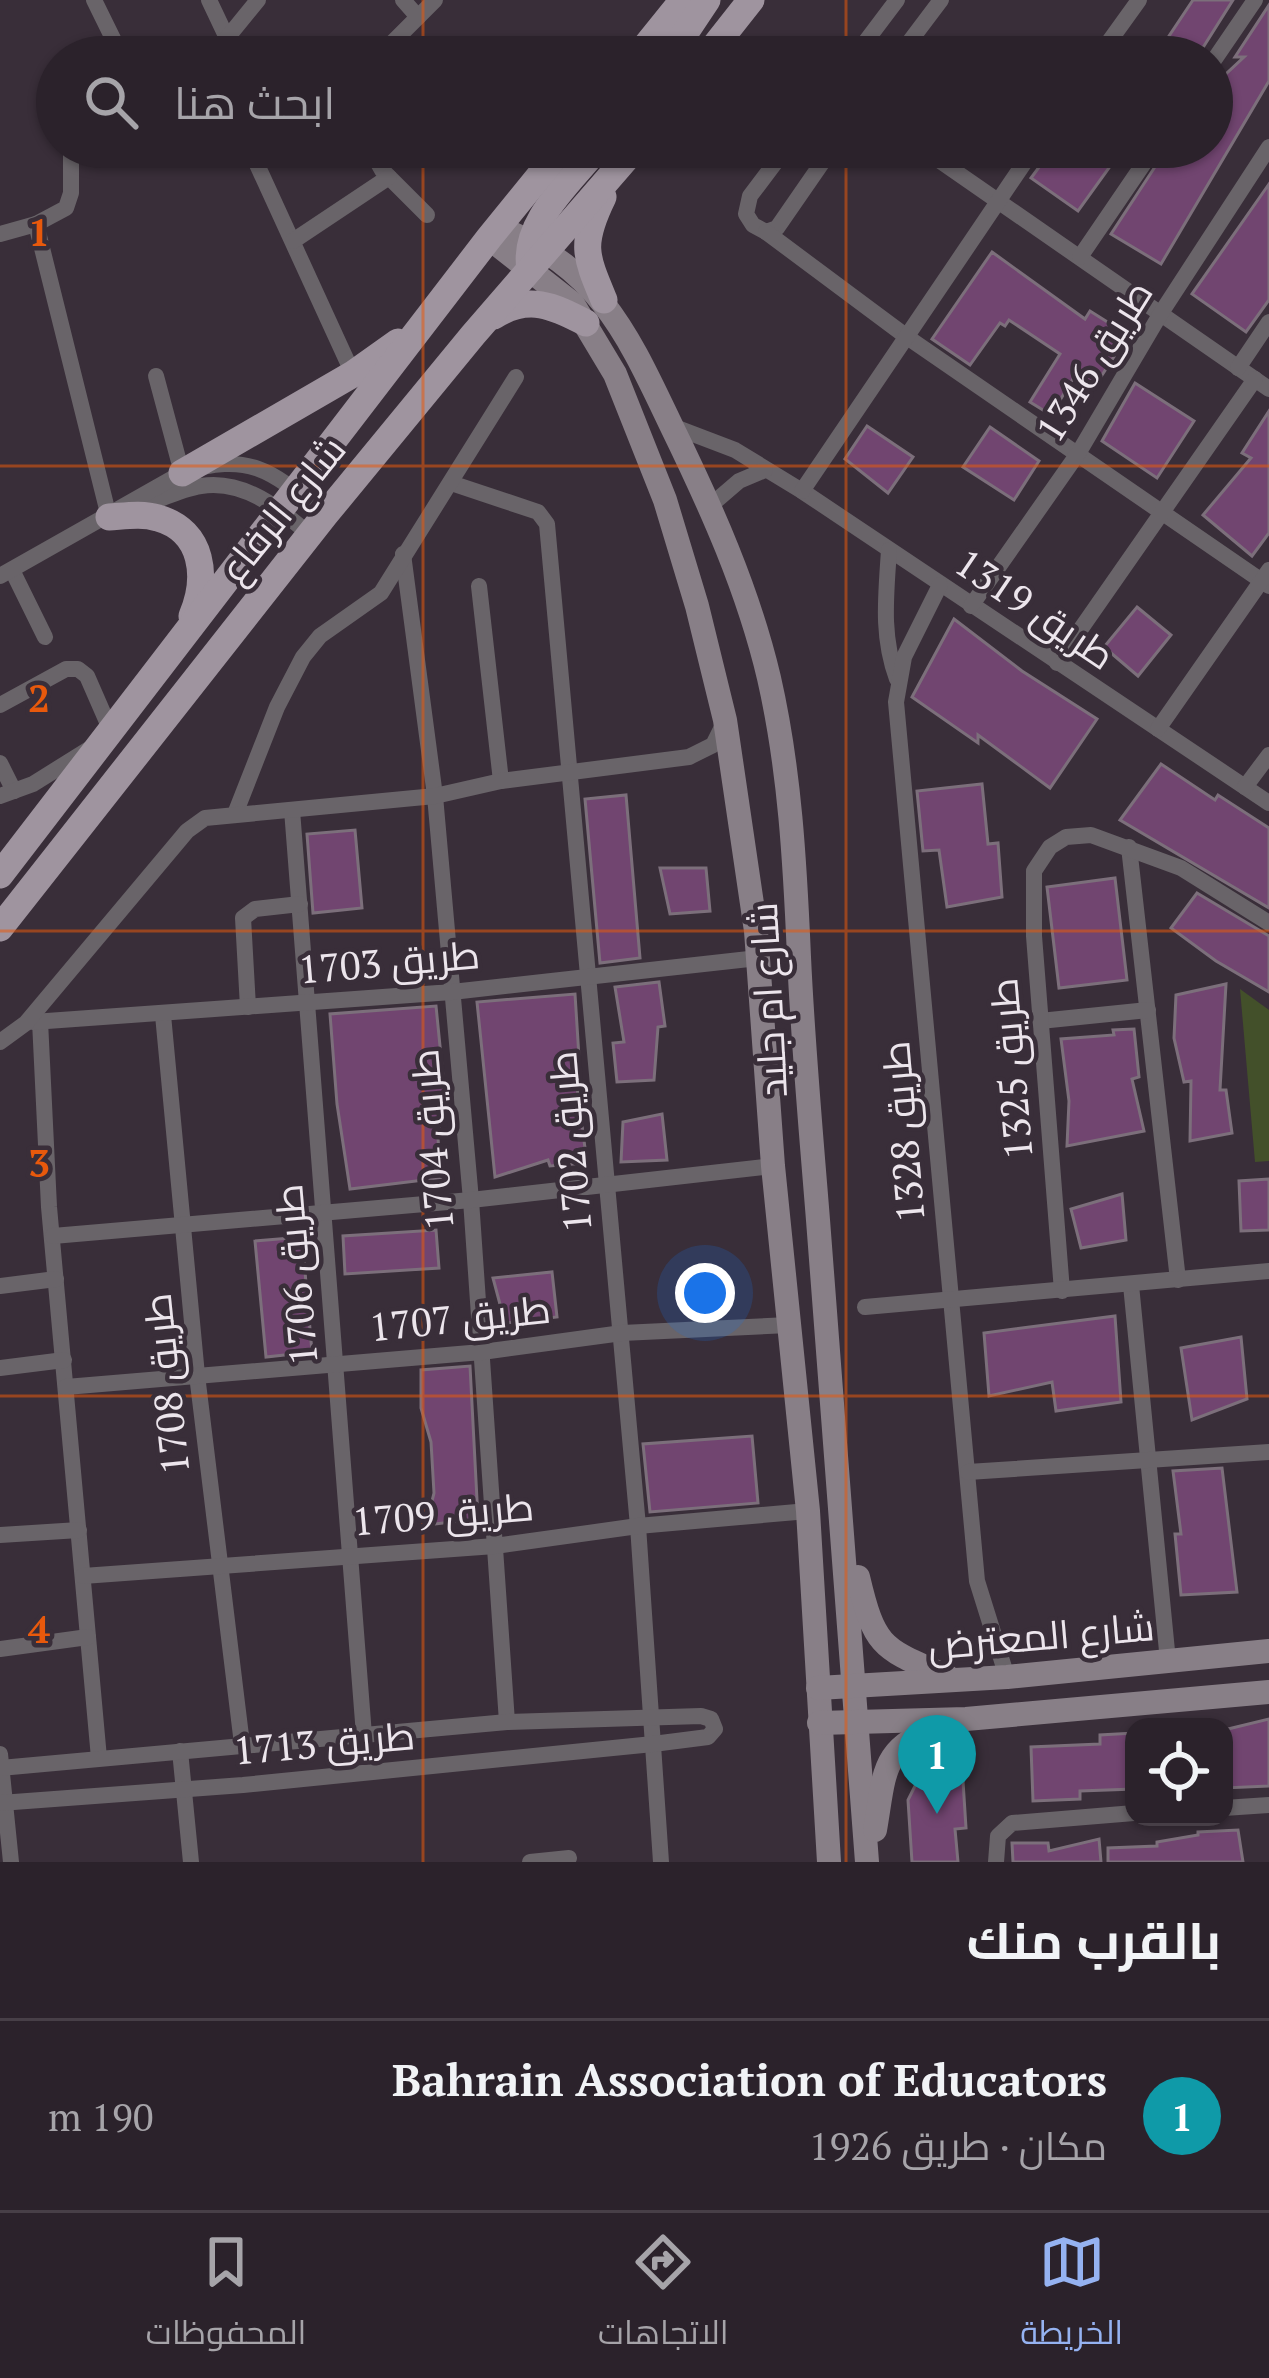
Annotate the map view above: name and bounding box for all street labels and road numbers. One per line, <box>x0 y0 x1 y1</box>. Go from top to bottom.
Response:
street label: طريق 1346 <box>1023 270 1163 451</box>
street label: شارع الرفاع <box>206 424 358 594</box>
street label: طريق 1319 <box>946 536 1125 681</box>
street label: شارع ام جليد <box>736 901 800 1099</box>
street label: طريق 1703 <box>296 927 482 995</box>
street label: طريق 1325 <box>976 976 1044 1162</box>
street label: طريق 1328 <box>868 1039 936 1225</box>
street label: طريق 1704 <box>397 1047 465 1233</box>
street label: طريق 1702 <box>535 1049 603 1235</box>
street label: طريق 1706 <box>261 1182 329 1368</box>
street label: طريق 1707 <box>367 1282 553 1352</box>
street label: طريق 1708 <box>130 1291 200 1477</box>
street label: طريق 1709 <box>350 1479 536 1547</box>
street label: شارع المعترض <box>926 1599 1156 1673</box>
street label: طريق 1713 <box>231 1708 417 1776</box>

